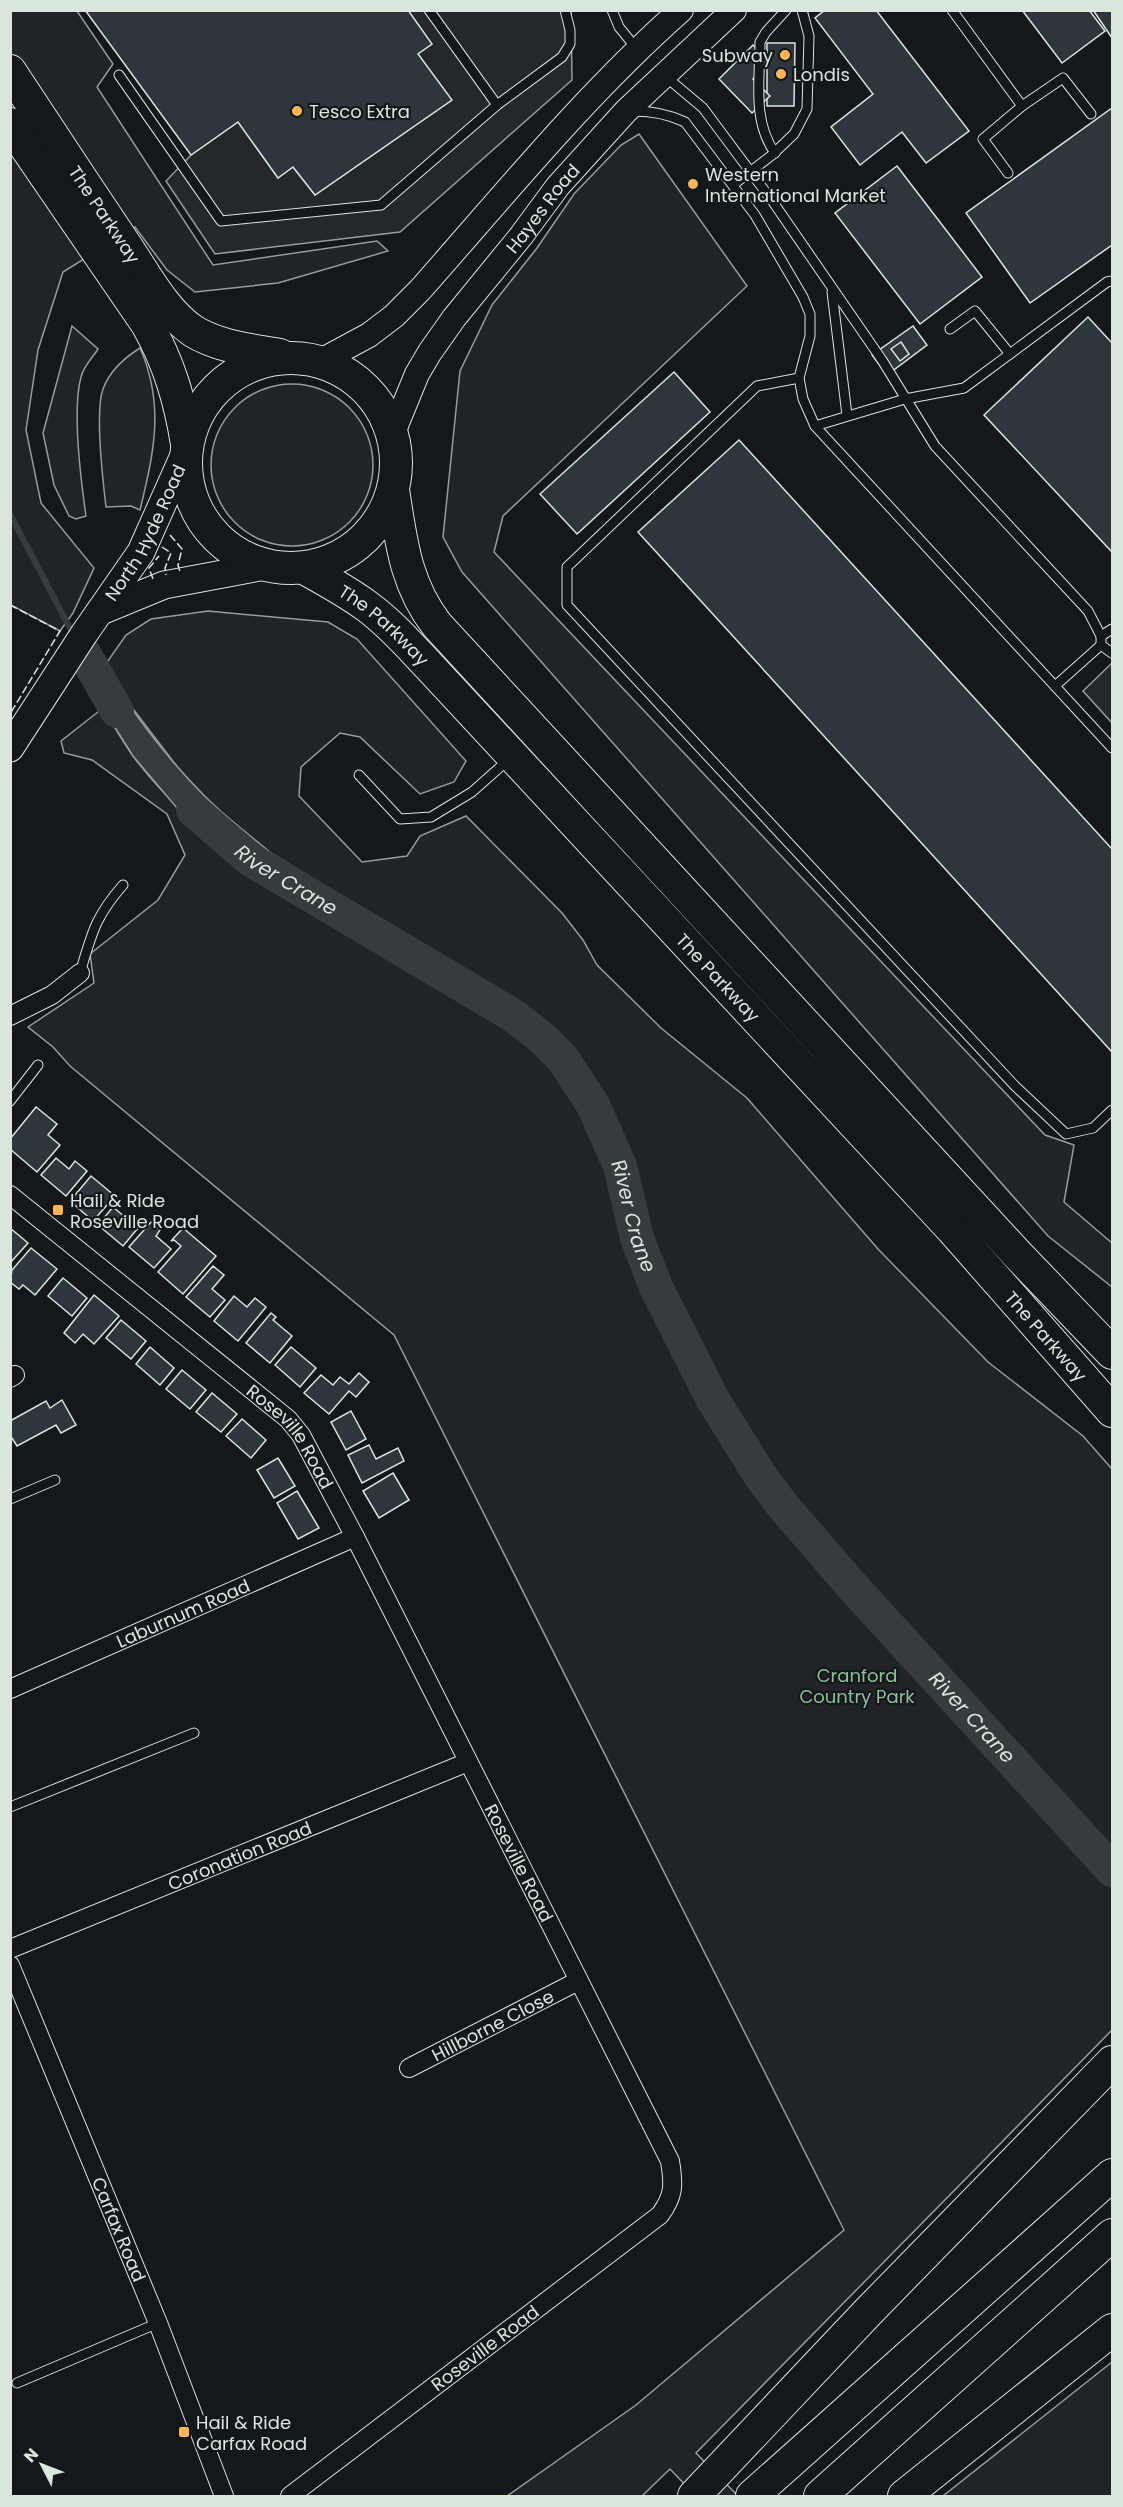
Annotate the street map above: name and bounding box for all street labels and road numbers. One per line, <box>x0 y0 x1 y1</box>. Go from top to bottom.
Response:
street label: Hayes Road <box>500 158 585 258</box>
street label: The Parkway <box>63 161 147 268</box>
street label: North Hyde Road <box>98 460 191 606</box>
street label: The Parkway <box>334 578 435 671</box>
street label: The Parkway <box>671 928 766 1027</box>
street label: The Parkway <box>999 1285 1093 1387</box>
street label: Roseville Road <box>241 1378 340 1493</box>
street label: Laburnum Road <box>112 1572 254 1653</box>
street label: Roseville Road <box>479 1799 560 1926</box>
street label: Coronation Road <box>164 1815 315 1896</box>
street label: Hillborne Close <box>427 1983 558 2067</box>
street label: Carfax Road <box>86 2173 152 2285</box>
street label: Roseville Road <box>426 2299 544 2397</box>

